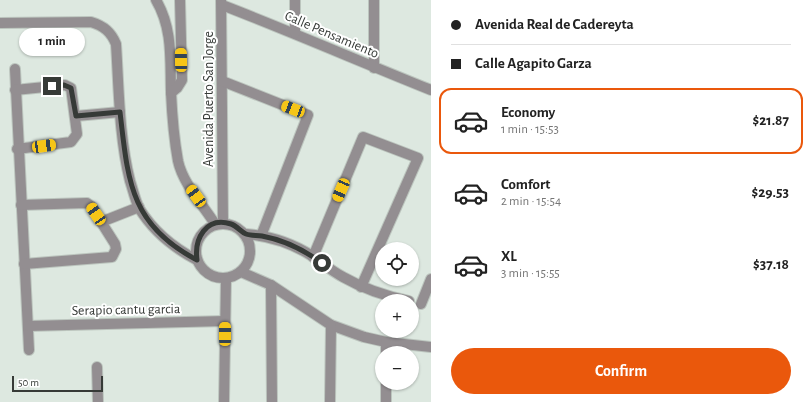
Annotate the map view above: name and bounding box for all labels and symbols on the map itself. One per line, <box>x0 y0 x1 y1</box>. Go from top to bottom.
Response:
street label: Calle Pensamiento <box>283 9 381 61</box>
callout: 1 min <box>19 28 85 56</box>
street label: Avenida Puerto San Jorge <box>202 31 216 167</box>
car <box>175 48 187 72</box>
route end <box>43 77 61 95</box>
car <box>280 99 306 119</box>
car <box>31 138 57 154</box>
car <box>331 177 351 203</box>
car <box>184 183 208 209</box>
car <box>84 201 108 227</box>
route start <box>313 254 331 272</box>
street label: Serapio cantu garcia <box>72 302 181 318</box>
car <box>219 322 231 346</box>
scale bar <box>12 374 103 393</box>

